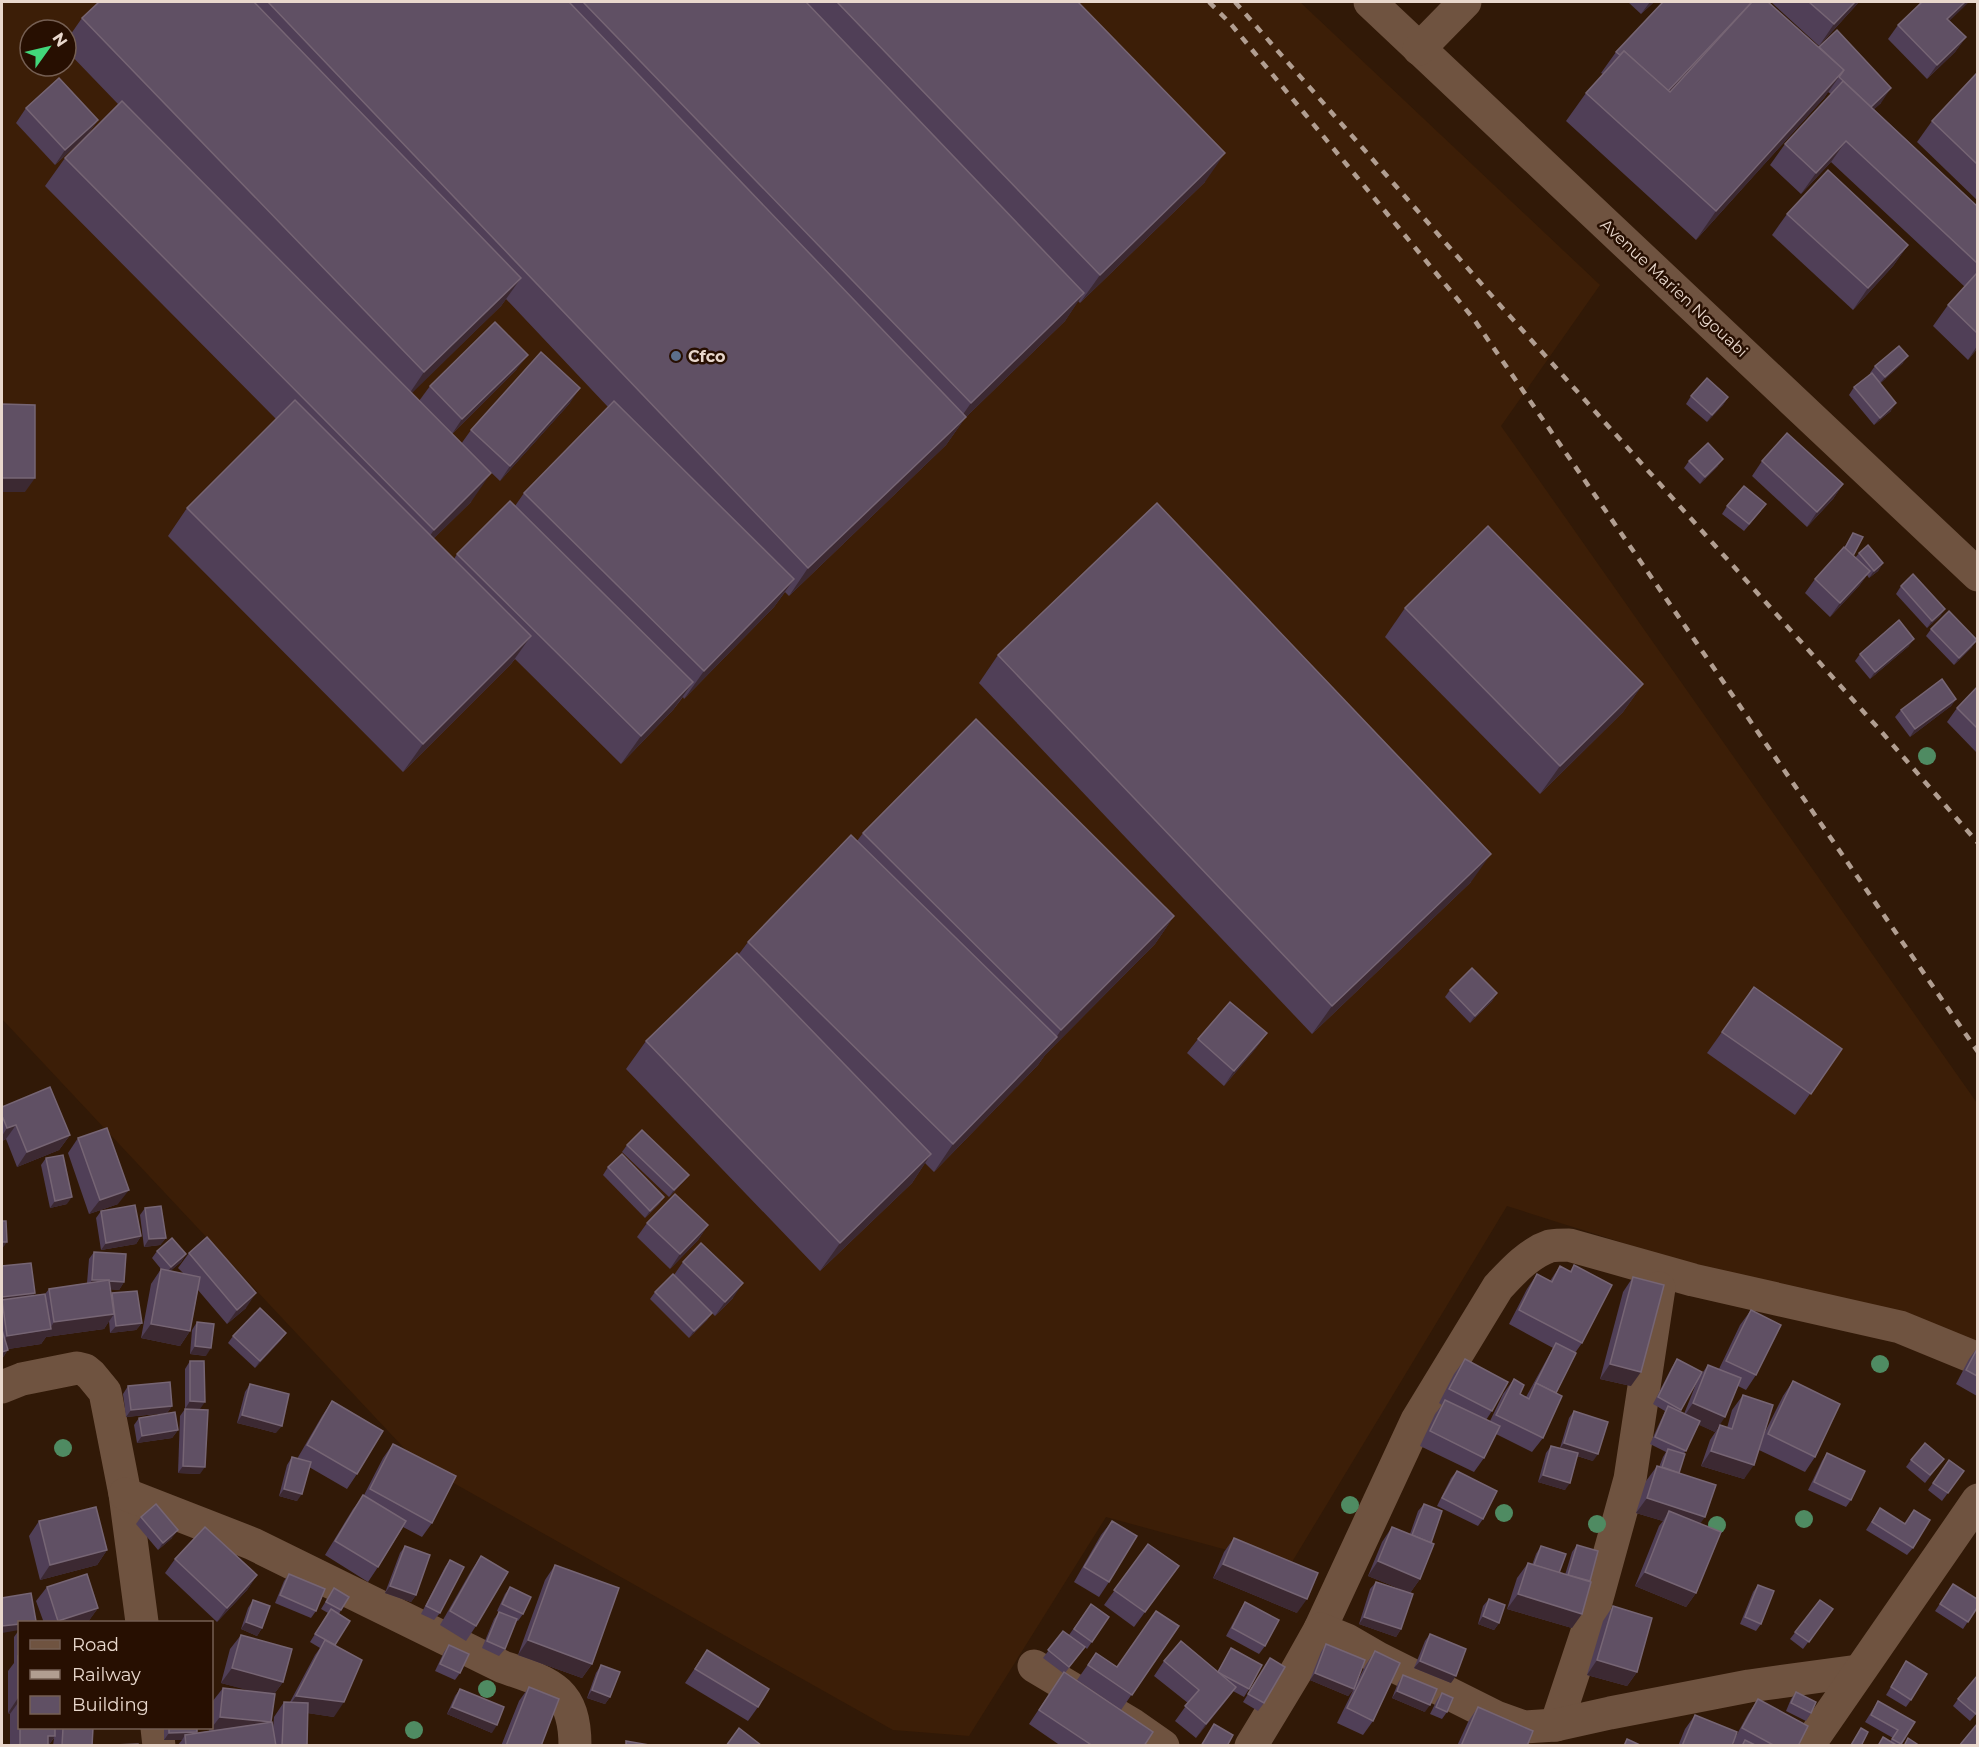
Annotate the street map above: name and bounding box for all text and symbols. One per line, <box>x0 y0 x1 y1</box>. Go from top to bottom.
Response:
north arrow <box>18 18 78 78</box>
text: N <box>49 29 72 51</box>
street label: Avenue Marien Ngouabi <box>1597 215 1751 361</box>
place label: Cfco <box>688 347 726 366</box>
marker: Cfco <box>669 349 683 363</box>
legend <box>18 1621 213 1729</box>
text: Road <box>72 1634 119 1656</box>
text: Railway <box>72 1664 141 1686</box>
text: Building <box>72 1694 149 1716</box>

